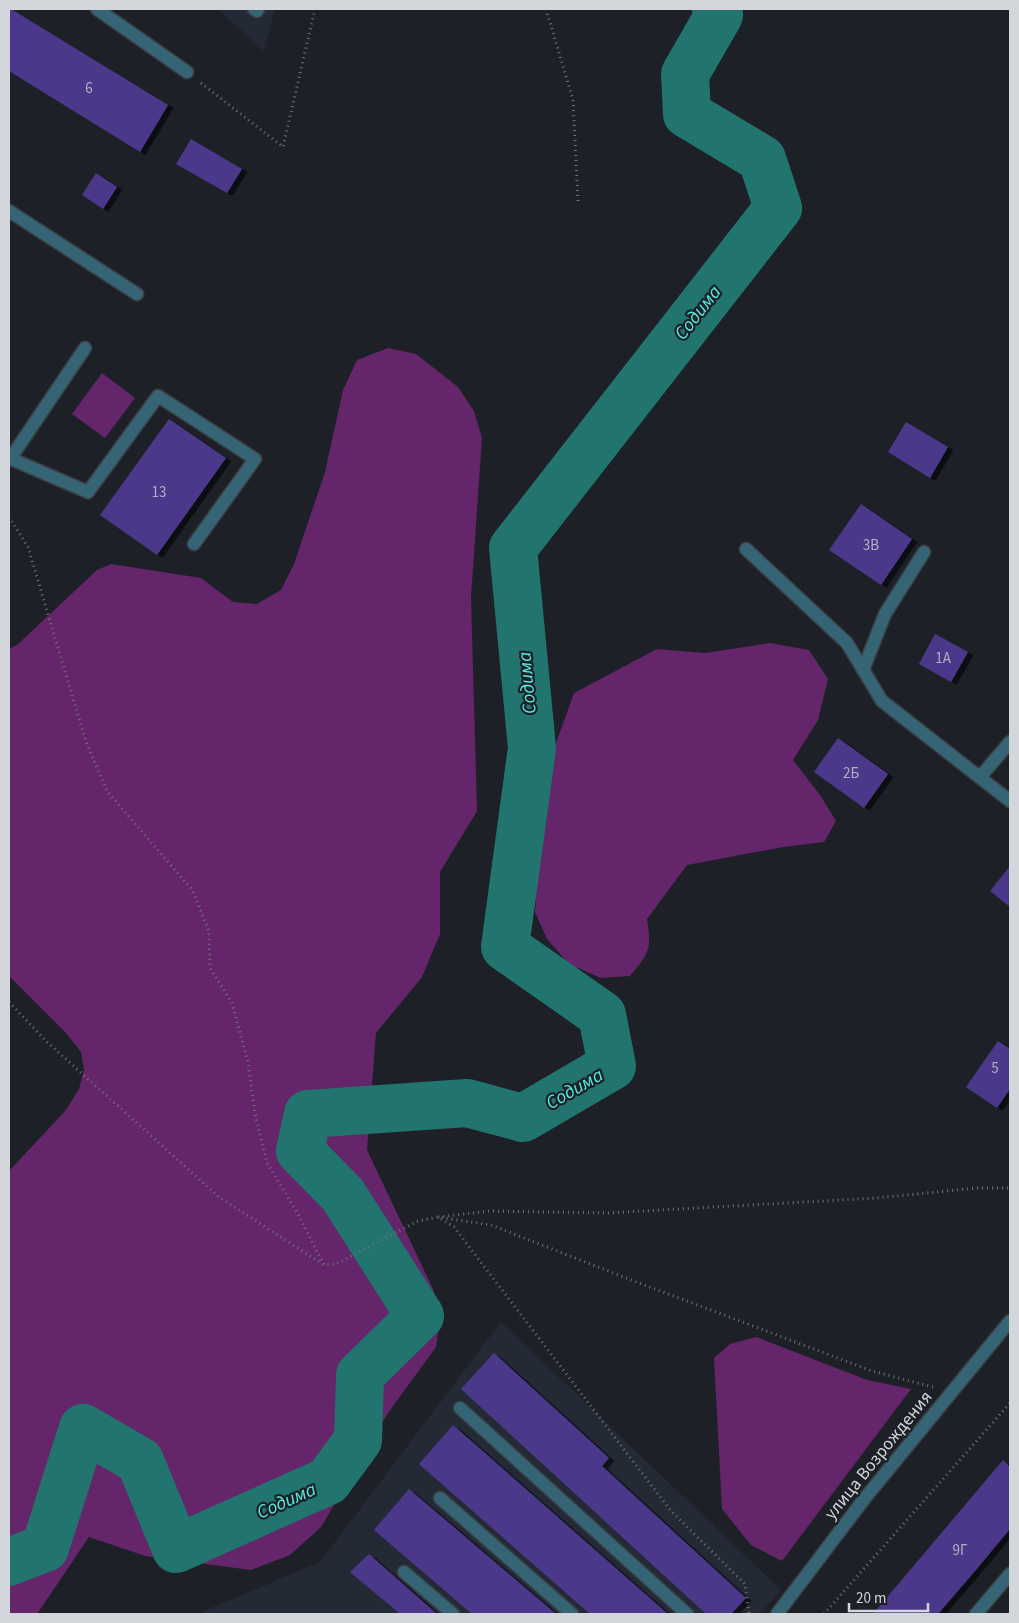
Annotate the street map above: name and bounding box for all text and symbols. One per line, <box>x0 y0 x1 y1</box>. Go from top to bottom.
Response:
house number: 6 <box>85 78 93 99</box>
water label: Содима <box>668 280 728 346</box>
house number: 13 <box>152 482 166 503</box>
house number: 3В <box>863 535 879 556</box>
house number: 1А <box>935 648 952 669</box>
water label: Содима <box>511 651 544 715</box>
house number: 2Б <box>843 763 859 784</box>
house number: 5 <box>991 1058 999 1079</box>
water label: Содима <box>541 1062 609 1117</box>
street label: улица Возрождения <box>818 1385 938 1525</box>
water label: Содима <box>253 1476 321 1526</box>
house number: 9Г <box>953 1540 968 1561</box>
scale bar <box>849 1580 928 1612</box>
text: 20 m <box>856 1588 886 1609</box>

